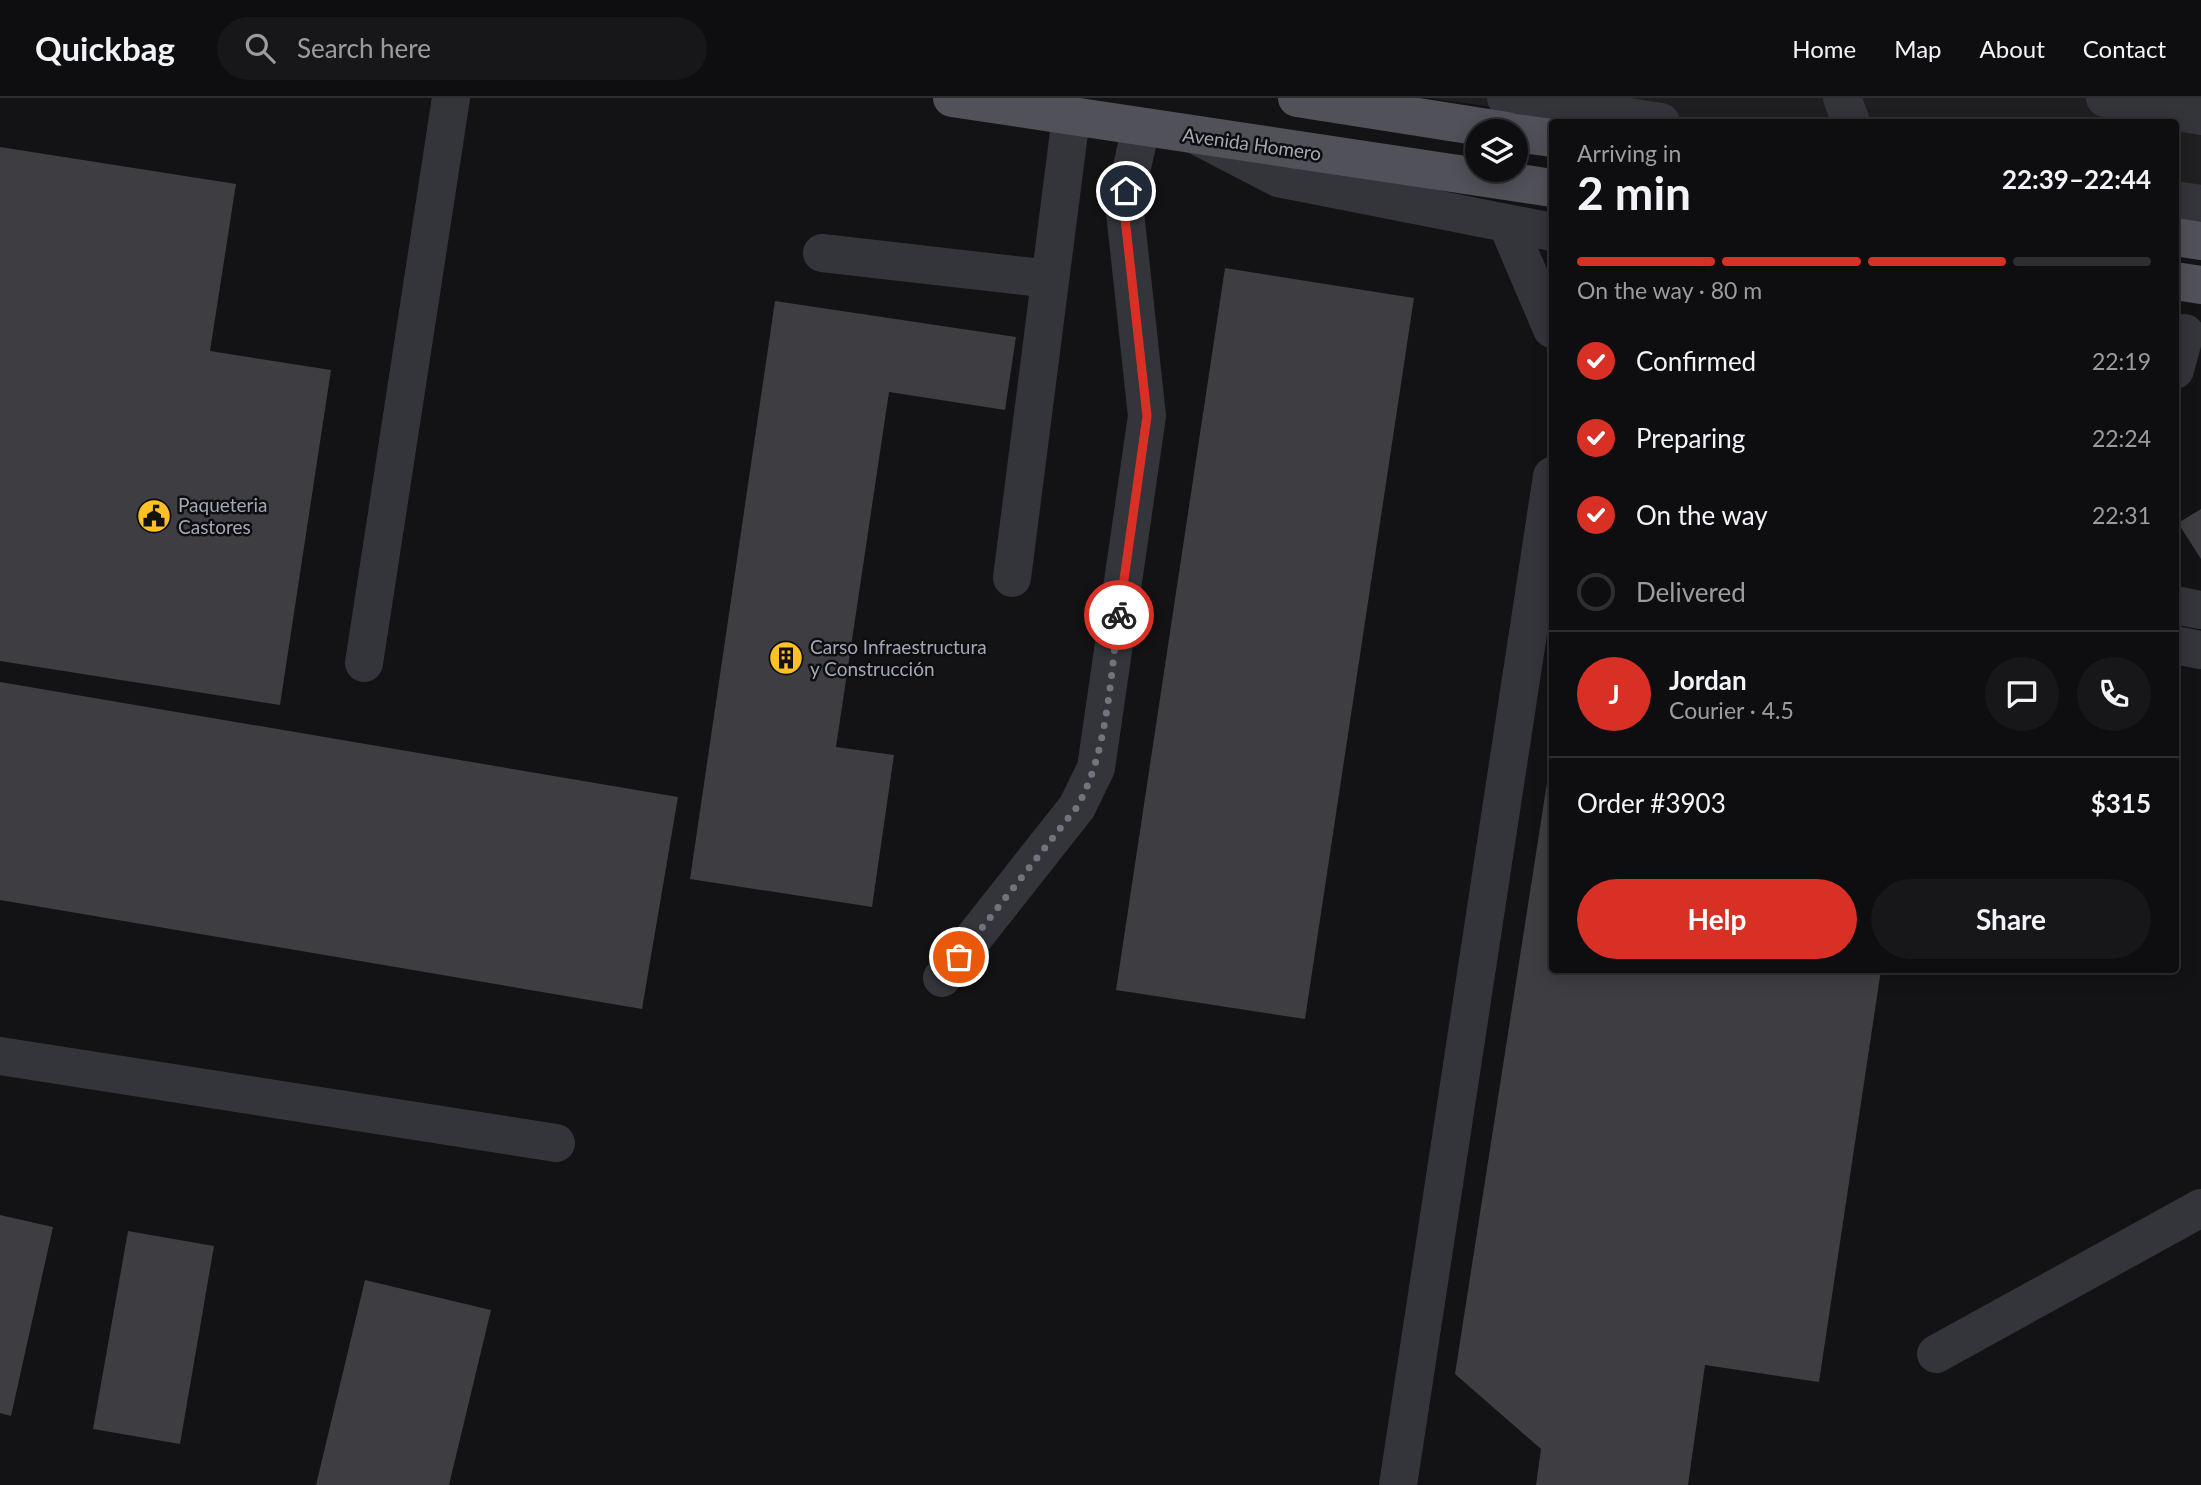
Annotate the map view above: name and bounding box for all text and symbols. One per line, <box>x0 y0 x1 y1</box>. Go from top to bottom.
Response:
search box <box>217 17 707 80</box>
text: Quickbag <box>35 28 175 68</box>
icon: search <box>241 29 279 67</box>
text: Search here <box>297 32 431 64</box>
text: Home <box>1792 34 1856 63</box>
text: Map <box>1894 34 1942 63</box>
text: About <box>1980 34 2045 63</box>
text: Contact <box>2083 34 2166 63</box>
map controls <box>1465 119 1528 182</box>
button: layers <box>1465 119 1528 182</box>
street label: Avenida Homero <box>1181 122 1323 165</box>
text: Arriving in <box>1577 139 1681 167</box>
pin <box>1096 161 1156 221</box>
text: 22:39–22:44 <box>2002 163 2151 195</box>
text: 2 min <box>1577 165 1691 220</box>
icon: home <box>1107 172 1145 210</box>
text: On the way · 80 m <box>1577 276 1762 304</box>
icon: check <box>1577 342 1615 380</box>
text: Confirmed <box>1636 345 1756 377</box>
text: 22:19 <box>2092 347 2151 375</box>
icon: check <box>1577 419 1615 457</box>
text: Preparing <box>1636 422 1745 454</box>
text: 22:24 <box>2092 424 2151 452</box>
place label: Paqueteria Castores <box>178 493 267 538</box>
icon: check <box>1577 496 1615 534</box>
public building icon: Paqueteria Castores <box>135 497 173 535</box>
text: On the way <box>1636 499 1768 531</box>
text: 22:31 <box>2092 501 2151 529</box>
text: Delivered <box>1636 576 1746 608</box>
courier <box>1084 580 1154 650</box>
icon: bike <box>1100 596 1138 634</box>
place label: Carso Infraestructura y Construcción <box>810 635 987 680</box>
building icon: Carso Infraestructura y Construcción <box>767 639 805 677</box>
button: chat <box>1985 657 2059 731</box>
button: phone <box>2077 657 2151 731</box>
text: Jordan <box>1669 664 1747 696</box>
text: J <box>1608 678 1620 710</box>
text: Courier · 4.5 <box>1669 696 1794 724</box>
text: Order #3903 <box>1577 787 1726 819</box>
text: $315 <box>2091 787 2151 819</box>
button: Help <box>1577 879 1857 959</box>
button: Share <box>1871 879 2151 959</box>
pin <box>929 927 989 987</box>
icon: bag <box>940 938 978 976</box>

